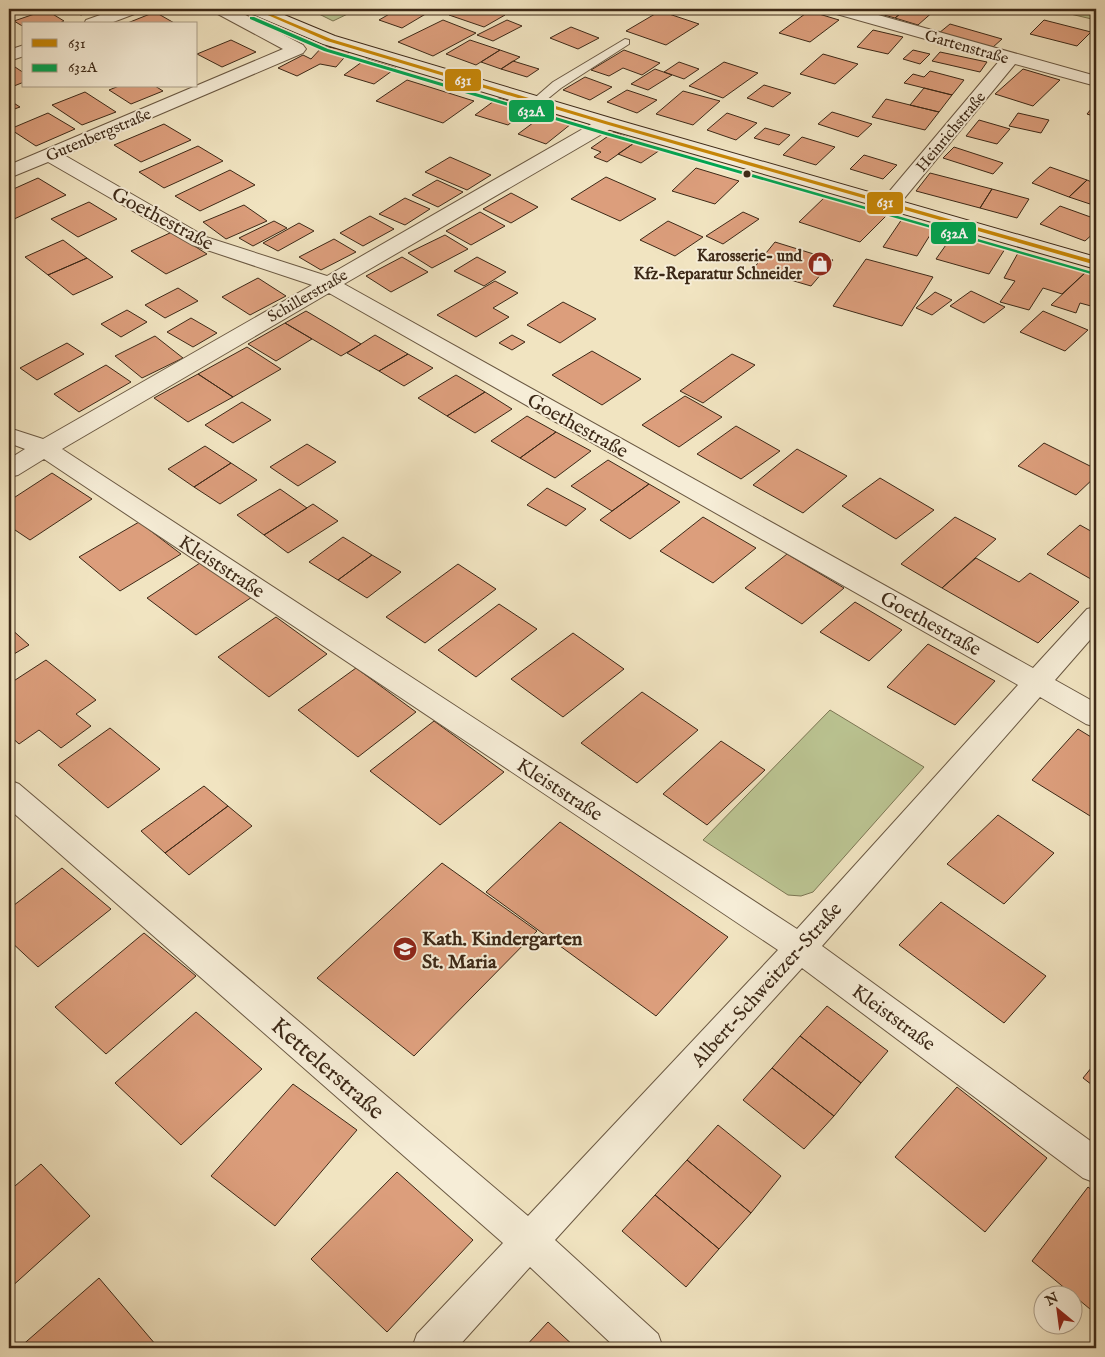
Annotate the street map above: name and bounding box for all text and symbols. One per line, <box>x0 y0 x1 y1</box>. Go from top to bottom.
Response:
legend <box>22 22 198 88</box>
street label: Gartenstraße <box>922 26 1011 69</box>
text: 631 <box>68 34 86 53</box>
text: 632A <box>68 58 98 77</box>
line badge: 631 <box>444 68 482 92</box>
text: 631 <box>455 72 471 90</box>
street label: Heinrichstraße <box>912 88 991 177</box>
line badge: 632A <box>508 99 555 123</box>
text: 632A <box>517 103 546 121</box>
street label: Gutenbergstraße <box>43 105 154 167</box>
unlabelled marker <box>742 169 752 179</box>
street label: Goethestraße <box>107 182 218 257</box>
line badge: 631 <box>866 191 904 215</box>
text: 631 <box>877 194 893 212</box>
line badge: 632A <box>930 221 977 245</box>
text: 632A <box>940 225 969 243</box>
place label: Karosserie- und Kfz-Reparatur Schneider <box>633 247 802 285</box>
shop icon: Karosserie- und Kfz-Reparatur Schneider <box>807 251 833 277</box>
street label: Schillerstraße <box>264 266 352 328</box>
street label: Goethestraße <box>522 388 632 464</box>
street label: Kleiststraße <box>173 530 269 604</box>
street label: Goethestraße <box>875 586 985 662</box>
street label: Kleiststraße <box>511 753 607 827</box>
street label: Albert-Schweitzer-Straße <box>686 897 848 1073</box>
place label: Kath. Kindergarten St. Maria <box>422 927 583 975</box>
school or university icon: Kath. Kindergarten St. Maria <box>392 936 418 962</box>
street label: Kleiststraße <box>846 979 940 1057</box>
street label: Kettelerstraße <box>263 1011 391 1127</box>
north arrow <box>1032 1284 1082 1334</box>
text: N <box>1042 1289 1062 1311</box>

